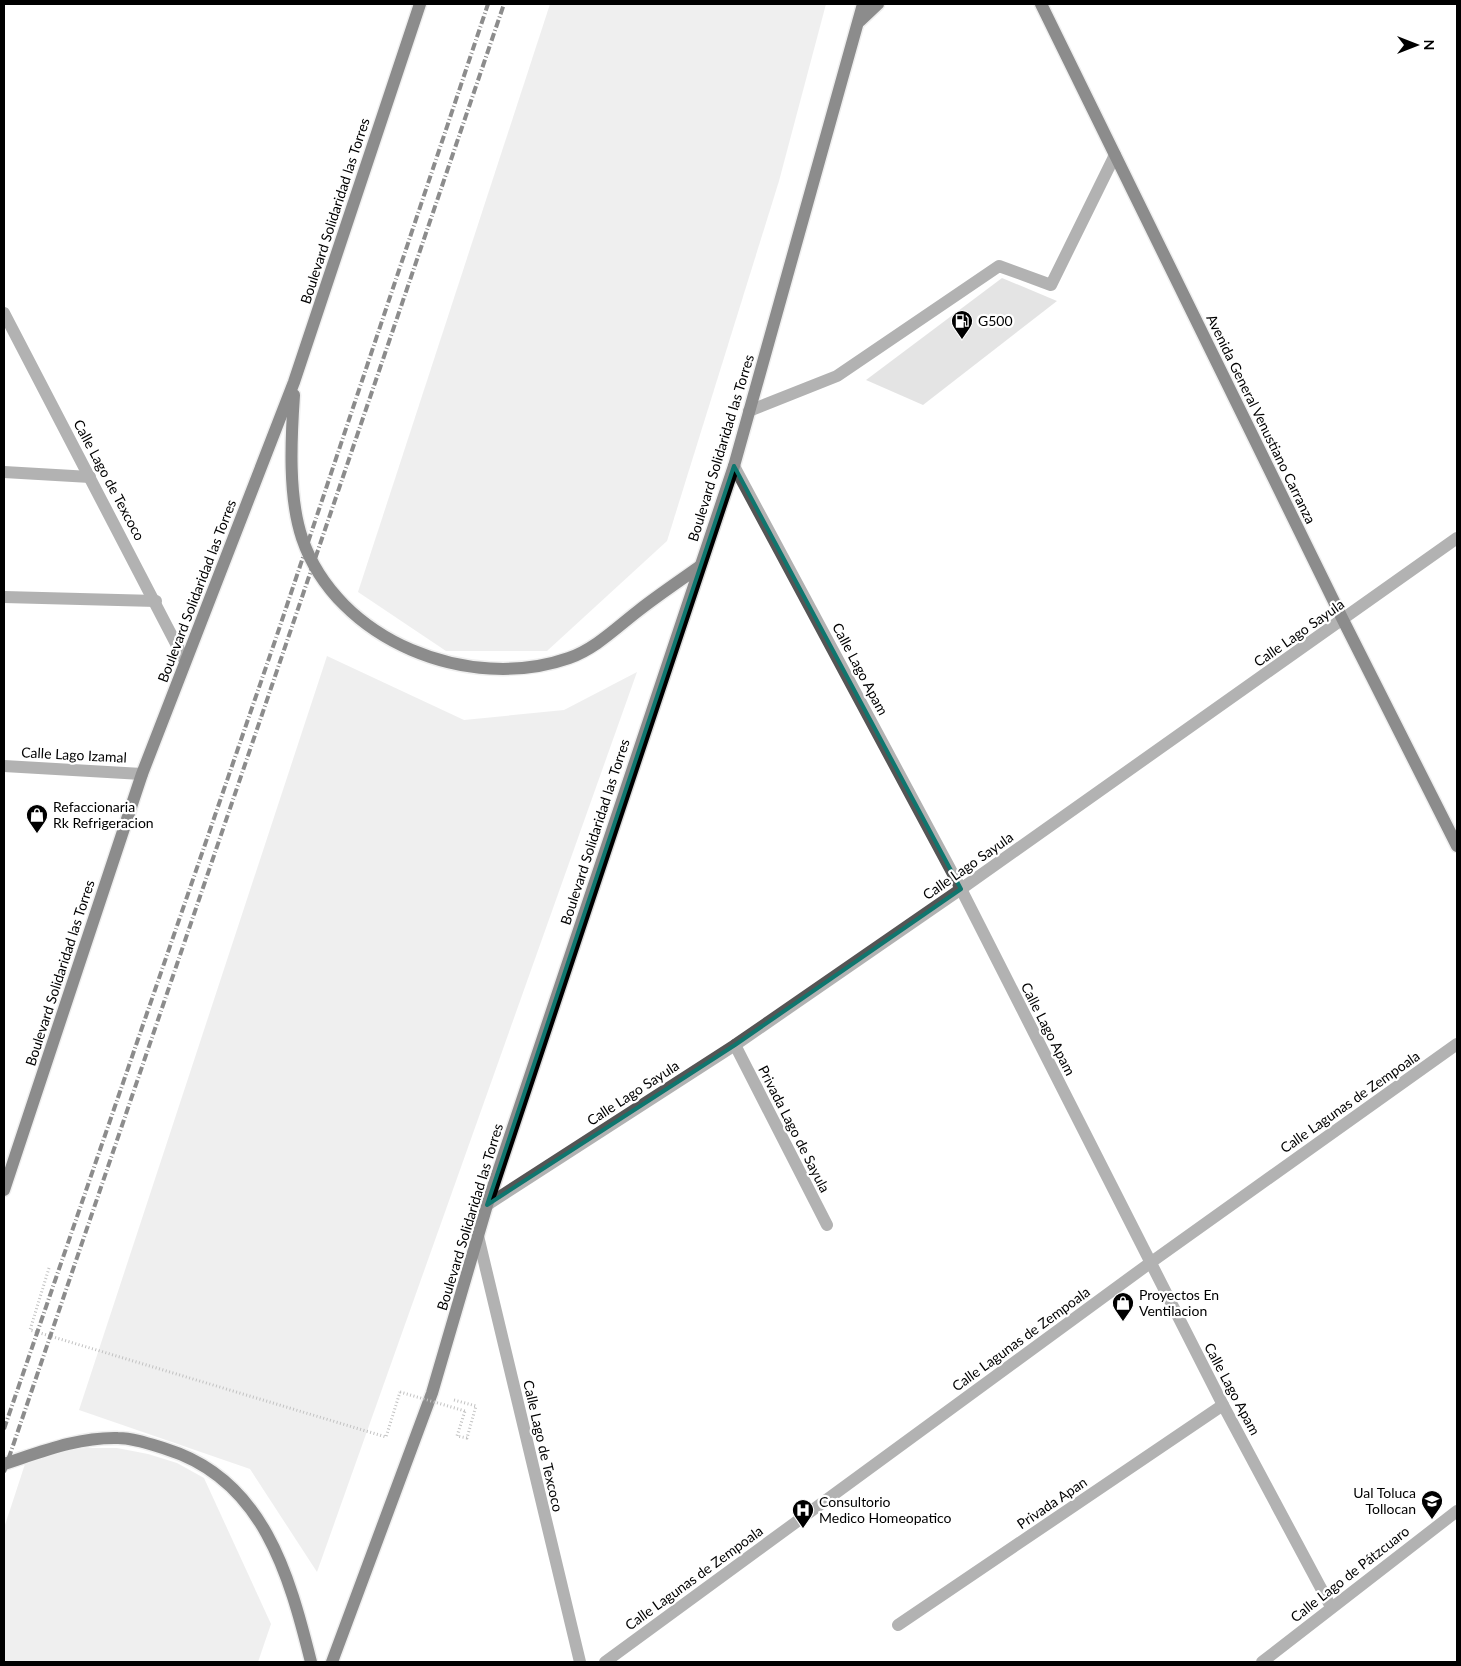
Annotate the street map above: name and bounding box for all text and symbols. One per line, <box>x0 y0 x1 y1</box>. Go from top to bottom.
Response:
north arrow <box>1391 20 1441 70</box>
text: N <box>1421 40 1438 50</box>
street label: Boulevard Solidaridad las Torres <box>296 116 373 306</box>
fuel station icon: G500 <box>950 309 974 340</box>
street label: Avenida General Venustiano Carranza <box>1203 311 1320 526</box>
place label: G500 <box>978 312 1013 329</box>
street label: Boulevard Solidaridad las Torres <box>684 352 757 543</box>
street label: Calle Lago de Texcoco <box>70 416 149 543</box>
street label: Boulevard Solidaridad las Torres <box>154 497 239 685</box>
street label: Calle Lago Sayula <box>1250 595 1347 670</box>
street label: Calle Lago Apam <box>829 620 892 718</box>
street label: Boulevard Solidaridad las Torres <box>556 737 633 927</box>
street label: Calle Lago Izamal <box>21 743 127 766</box>
place label: Refaccionaria Rk Refrigeracion <box>53 798 154 831</box>
shop icon: Refaccionaria Rk Refrigeracion <box>25 803 49 834</box>
street label: Calle Lago Sayula <box>919 828 1016 903</box>
street label: Boulevard Solidaridad las Torres <box>21 878 98 1068</box>
street label: Calle Lago Apam <box>1018 979 1079 1078</box>
street label: Calle Lagunas de Zempoala <box>1277 1047 1423 1156</box>
street label: Calle Lago Sayula <box>584 1056 682 1129</box>
street label: Privada Lago de Sayula <box>755 1062 834 1195</box>
street label: Boulevard Solidaridad las Torres <box>433 1121 506 1312</box>
street label: Calle Lagunas de Zempoala <box>948 1283 1093 1394</box>
place label: Proyectos En Ventilacion <box>1139 1286 1219 1319</box>
shop icon: Proyectos En Ventilacion <box>1111 1291 1135 1322</box>
street label: Calle Lago Apam <box>1201 1340 1264 1438</box>
street label: Calle Lago de Texcoco <box>520 1378 567 1513</box>
street label: Privada Apan <box>1013 1473 1090 1532</box>
place label: Ual Toluca Tollocan <box>1353 1484 1416 1517</box>
school or university icon: Ual Toluca Tollocan <box>1420 1489 1444 1520</box>
place label: Consultorio Medico Homeopatico <box>819 1493 952 1526</box>
hospital icon: Consultorio Medico Homeopatico <box>791 1498 815 1529</box>
street label: Calle Lagunas de Zempoala <box>621 1522 766 1633</box>
street label: Calle Lago de Pátzcuaro <box>1287 1522 1412 1625</box>

